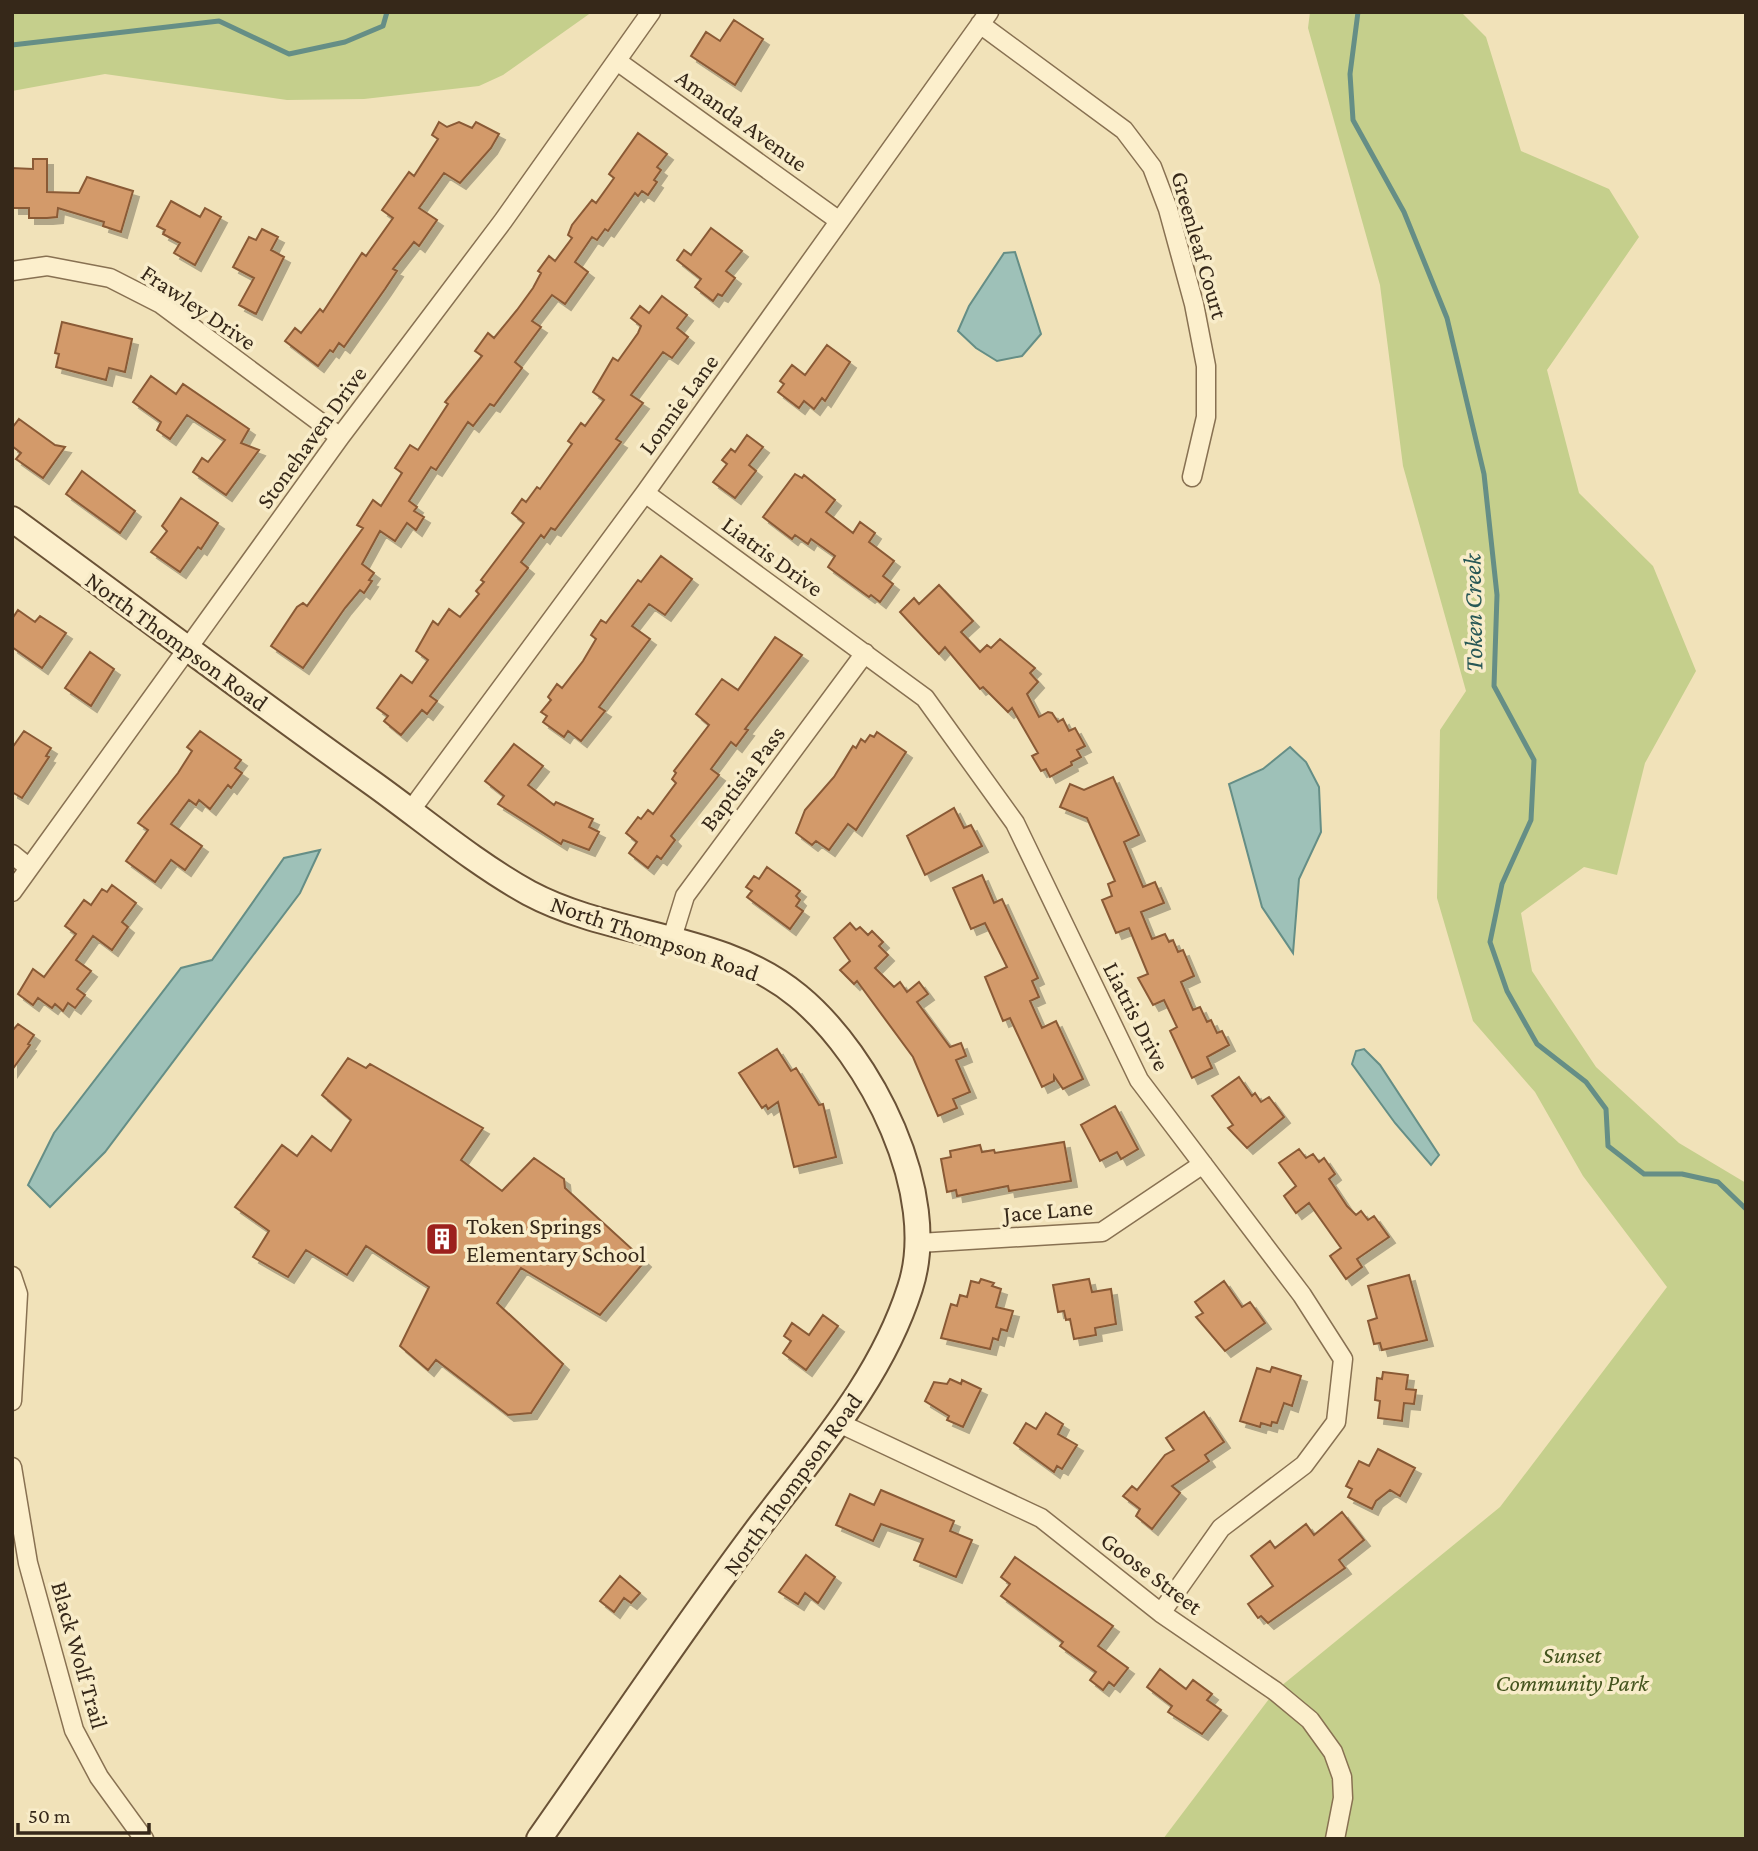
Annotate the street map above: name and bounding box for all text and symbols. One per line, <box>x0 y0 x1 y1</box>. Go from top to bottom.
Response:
street label: Amanda Avenue <box>671 63 813 177</box>
street label: Greenleaf Court <box>1166 168 1234 323</box>
street label: Frawley Drive <box>136 259 262 355</box>
street label: Lonnie Lane <box>633 349 723 459</box>
street label: Stonehaven Drive <box>250 361 372 513</box>
street label: Liatris Drive <box>717 510 829 602</box>
water label: Token Creek <box>1457 552 1489 672</box>
street label: North Thompson Road <box>81 566 274 716</box>
street label: Baptisia Pass <box>694 720 790 836</box>
street label: North Thompson Road <box>547 890 763 986</box>
street label: Liatris Drive <box>1098 957 1176 1075</box>
street label: Jace Lane <box>1000 1193 1094 1228</box>
place label: Token Springs Elementary School <box>466 1212 646 1267</box>
building icon: Token Springs Elementary School <box>423 1220 461 1258</box>
street label: North Thompson Road <box>717 1387 867 1580</box>
street label: Goose Street <box>1096 1526 1209 1620</box>
street label: Black Wolf Trail <box>46 1578 114 1732</box>
park label: Sunset Community Park <box>1495 1641 1650 1696</box>
scale bar <box>18 1792 149 1836</box>
text: 50 m <box>28 1804 71 1828</box>

